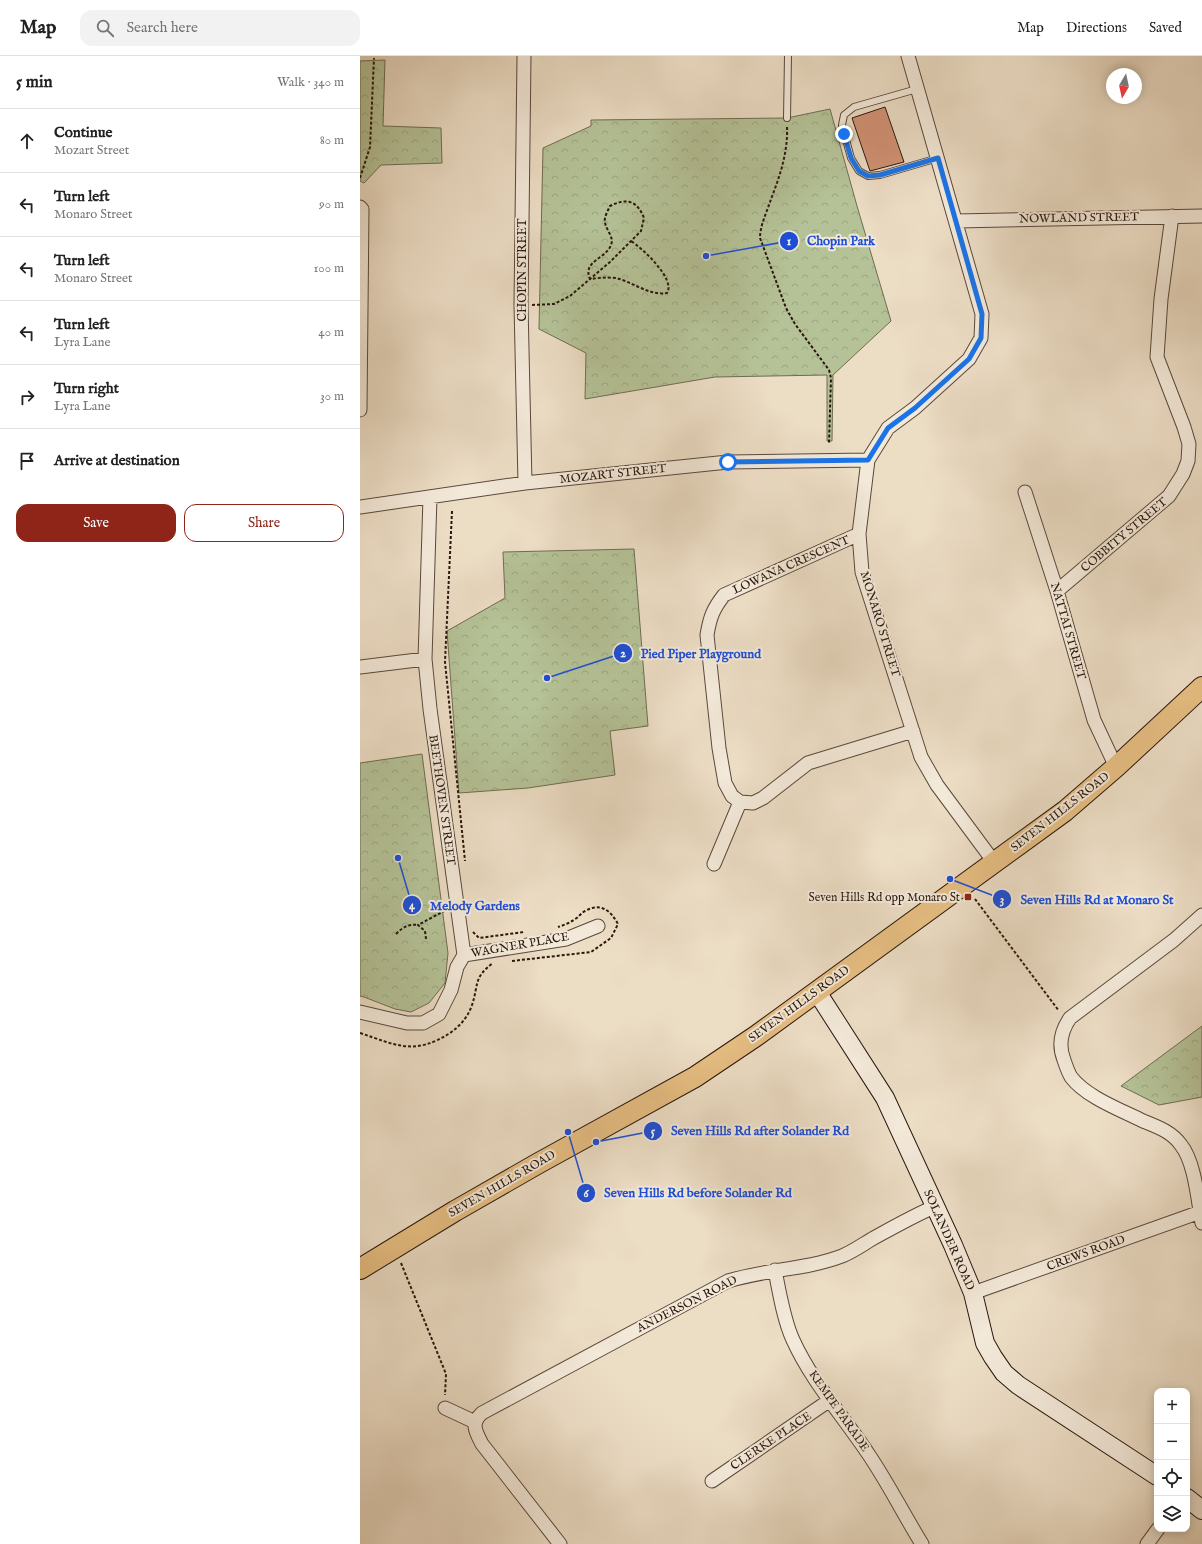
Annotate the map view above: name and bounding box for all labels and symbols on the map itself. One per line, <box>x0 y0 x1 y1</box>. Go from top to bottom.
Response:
north arrow <box>1106 68 1142 104</box>
route end <box>835 125 853 143</box>
street label: NOWLAND STREET <box>1019 209 1139 227</box>
street label: CHOPIN STREET <box>515 218 530 322</box>
callout: Chopin Park <box>779 228 883 253</box>
text: Chopin Park <box>807 233 876 250</box>
text: 1 <box>787 234 792 249</box>
route start <box>719 453 737 471</box>
street label: MOZART STREET <box>559 461 667 487</box>
street label: COBBITY STREET <box>1078 494 1170 575</box>
street label: LOWANA CRESCENT <box>730 532 852 598</box>
street label: MONARO STREET <box>857 569 903 679</box>
street label: NATTAI STREET <box>1047 581 1089 682</box>
callout: Pied Piper Playground <box>613 640 769 665</box>
text: 2 <box>620 646 626 661</box>
text: Pied Piper Playground <box>641 646 762 663</box>
street label: BEETHOVEN STREET <box>425 734 459 867</box>
street label: SEVEN HILLS ROAD <box>1008 769 1113 855</box>
callout: Seven Hills Rd at Monaro St <box>992 886 1181 911</box>
place label: Seven Hills Rd opp Monaro St <box>809 890 960 906</box>
marker: Seven Hills Rd opp Monaro St <box>963 892 973 902</box>
text: 3 <box>1000 892 1004 907</box>
text: Seven Hills Rd at Monaro St <box>1020 892 1174 909</box>
callout: Melody Gardens <box>402 893 528 918</box>
text: 4 <box>409 898 416 913</box>
text: Melody Gardens <box>430 898 520 915</box>
street label: WAGNER PLACE <box>470 929 570 961</box>
street label: SEVEN HILLS ROAD <box>746 962 853 1046</box>
callout: Seven Hills Rd after Solander Rd <box>643 1118 857 1143</box>
text: Seven Hills Rd after Solander Rd <box>671 1123 850 1140</box>
text: 5 <box>651 1124 656 1139</box>
street label: SEVEN HILLS ROAD <box>446 1147 559 1221</box>
callout: Seven Hills Rd before Solander Rd <box>576 1180 800 1205</box>
text: Seven Hills Rd before Solander Rd <box>604 1185 793 1202</box>
text: 6 <box>583 1186 589 1201</box>
street label: SOLANDER ROAD <box>920 1187 978 1293</box>
street label: CREWS ROAD <box>1045 1232 1128 1274</box>
street label: ANDERSON ROAD <box>633 1272 740 1336</box>
street label: KEMPE PARADE <box>805 1367 873 1455</box>
street label: CLERKE PLACE <box>728 1408 814 1474</box>

